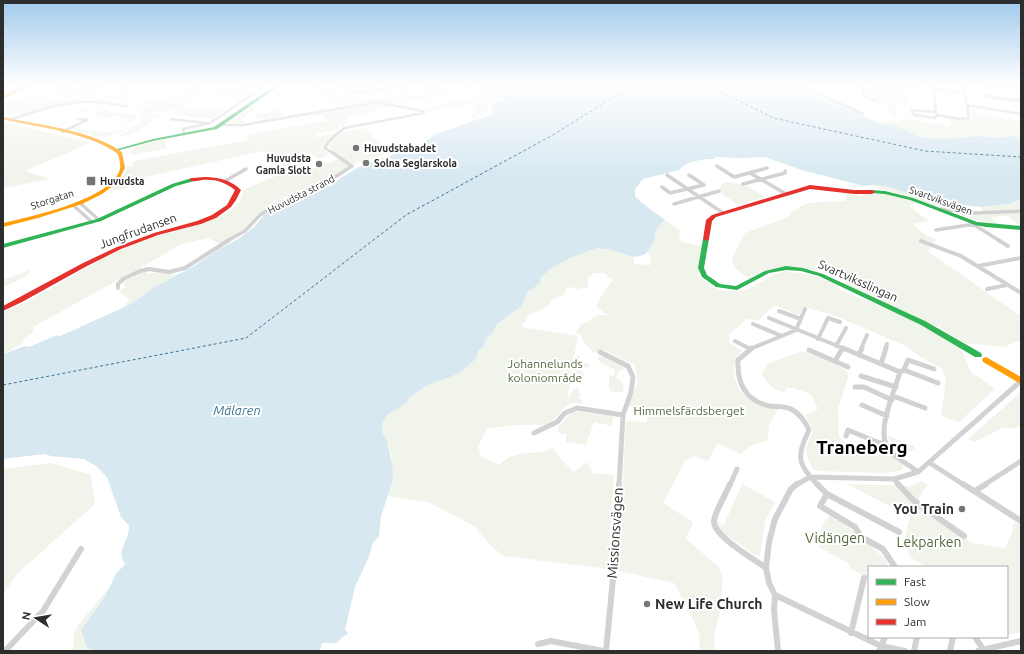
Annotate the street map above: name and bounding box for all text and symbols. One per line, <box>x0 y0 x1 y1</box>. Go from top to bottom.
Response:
marker: Huvudstabadet <box>351 143 361 153</box>
place label: Huvudstabadet <box>364 143 437 154</box>
place label: Huvudsta Gamla Slott <box>256 153 312 176</box>
marker: Solna Seglarskola <box>361 158 371 168</box>
place label: Solna Seglarskola <box>374 158 457 169</box>
marker: Huvudsta Gamla Slott <box>314 159 324 169</box>
street label: Huvudsta strand <box>266 173 337 216</box>
marker: Huvudsta <box>85 175 97 187</box>
place label: Huvudsta <box>100 176 144 187</box>
street label: Svartviksvägen <box>908 184 974 217</box>
street label: Storgatan <box>29 187 75 212</box>
street label: Jungfrudansen <box>97 211 178 251</box>
street label: Svartviksslingan <box>816 257 900 304</box>
park label: Johannelunds koloniområde <box>507 357 583 384</box>
water label: Mälaren <box>213 403 261 417</box>
park label: Himmelsfärdsberget <box>634 404 745 417</box>
district label: Traneberg <box>816 436 908 458</box>
street label: Missionsvägen <box>604 487 626 579</box>
place label: You Train <box>893 501 954 517</box>
marker: You Train <box>957 504 967 514</box>
park label: Vidängen <box>805 530 865 546</box>
park label: Lekparken <box>896 534 962 550</box>
legend <box>868 566 1008 638</box>
text: Fast <box>904 575 926 588</box>
text: Slow <box>904 595 930 608</box>
place label: New Life Church <box>655 596 762 612</box>
north arrow <box>16 598 56 638</box>
marker: New Life Church <box>642 599 652 609</box>
text: N <box>19 611 33 621</box>
text: Jam <box>904 615 926 628</box>

